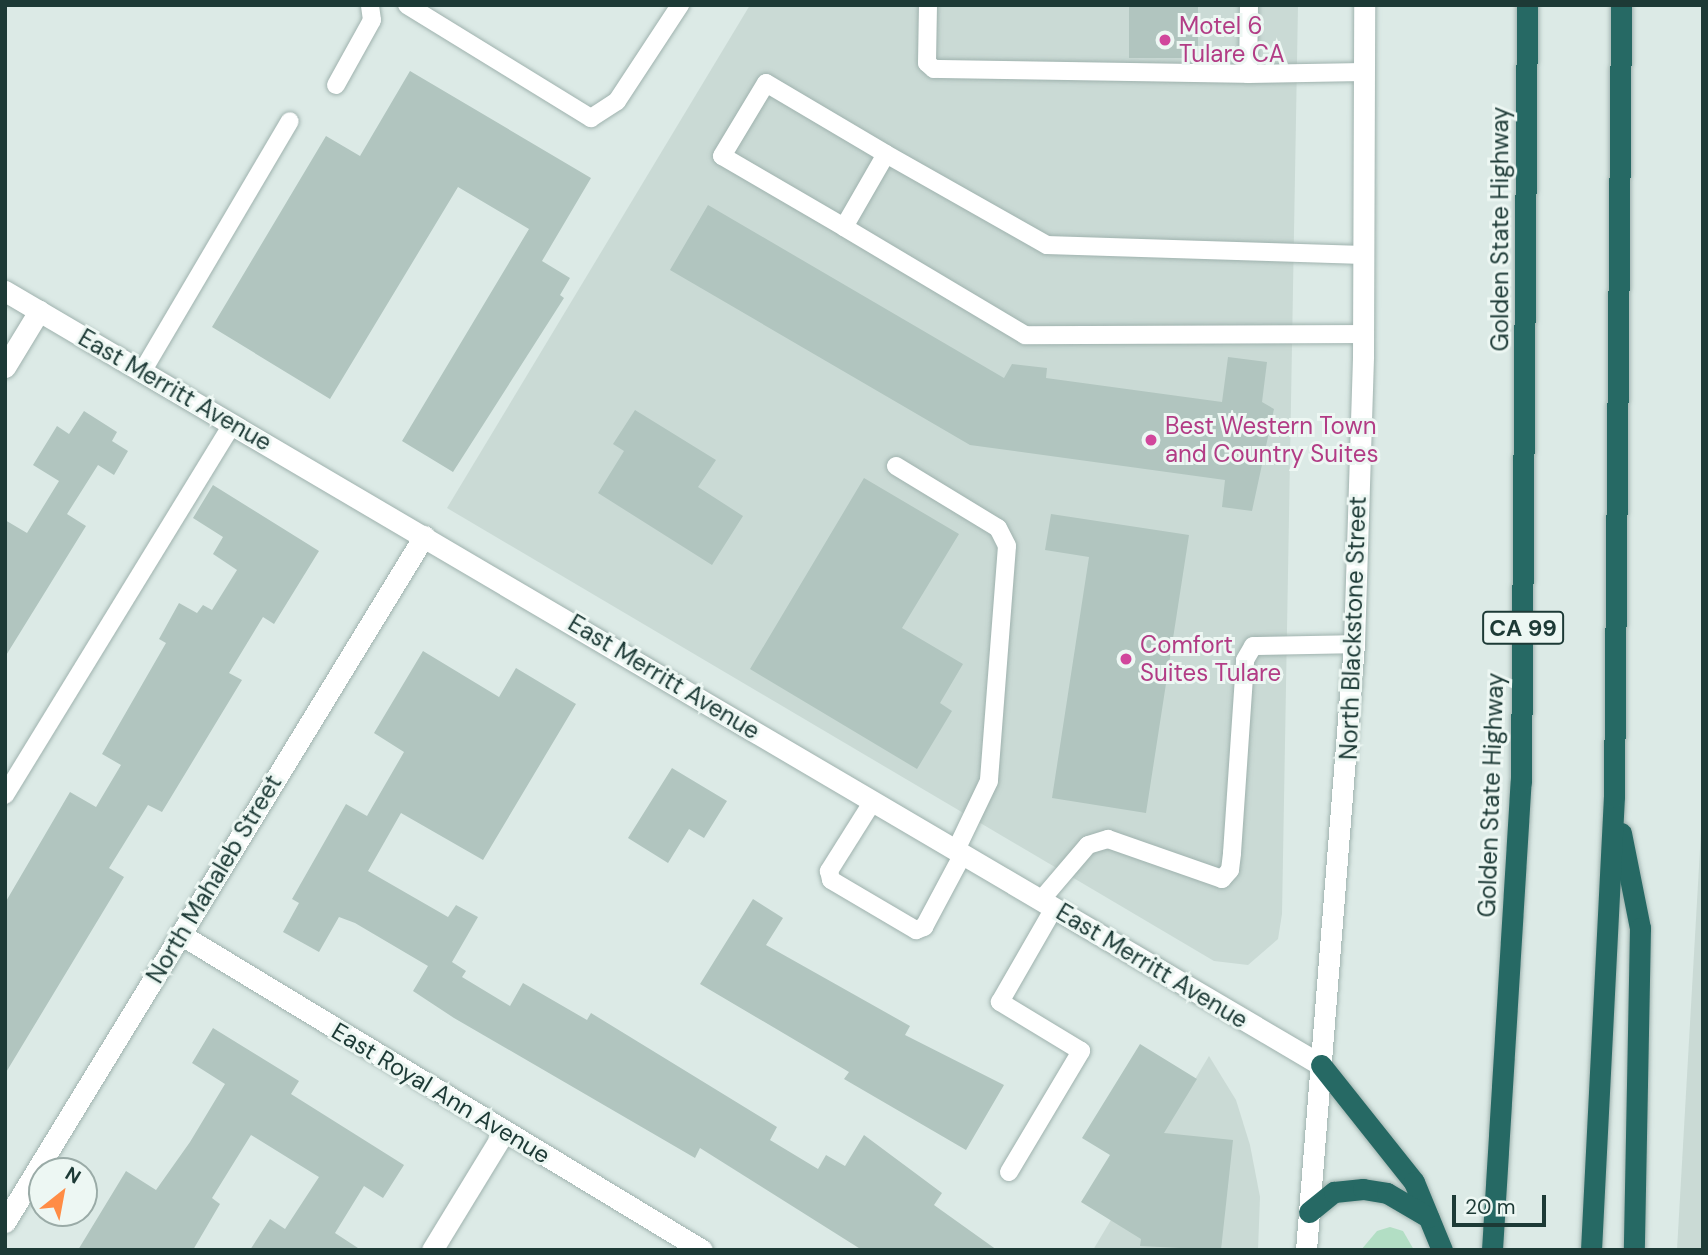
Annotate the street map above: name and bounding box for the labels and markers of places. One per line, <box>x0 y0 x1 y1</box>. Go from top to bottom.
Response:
place label: Motel 6 Tulare CA <box>1179 12 1285 68</box>
marker: Motel 6 Tulare CA <box>1157 32 1173 48</box>
place label: Best Western Town and Country Suites <box>1165 412 1378 468</box>
marker: Best Western Town and Country Suites <box>1143 432 1159 448</box>
place label: Comfort Suites Tulare <box>1140 631 1281 687</box>
marker: Comfort Suites Tulare <box>1118 651 1134 667</box>

